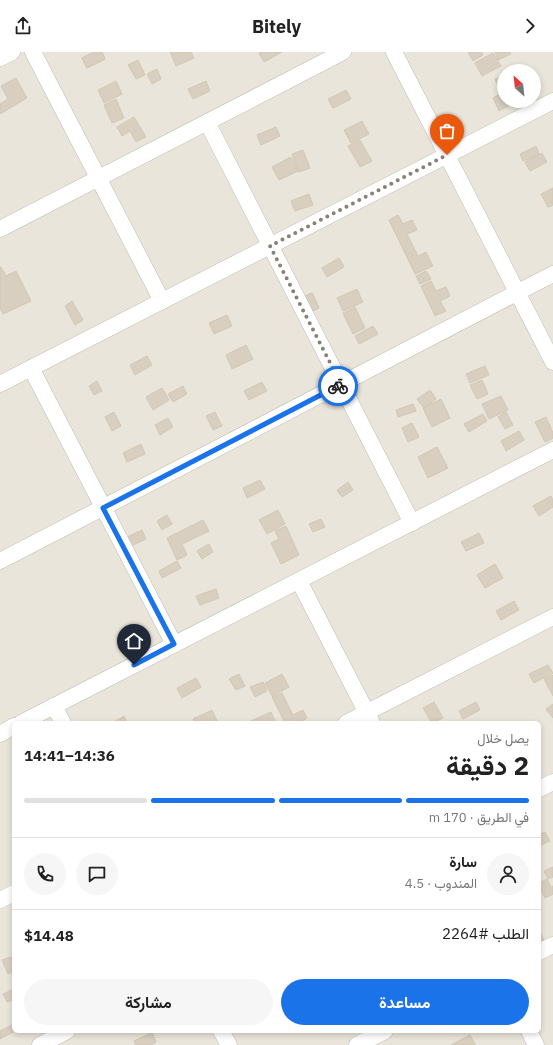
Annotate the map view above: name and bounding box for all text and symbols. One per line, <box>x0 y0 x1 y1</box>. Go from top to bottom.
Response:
icon: share <box>12 15 34 37</box>
text: Bitely <box>252 15 301 38</box>
icon: forward <box>519 15 541 37</box>
north arrow <box>497 64 541 108</box>
map controls <box>497 64 541 108</box>
pin <box>430 114 464 155</box>
icon: bag <box>436 120 458 142</box>
courier <box>318 366 358 406</box>
icon: bike <box>327 375 349 397</box>
pin <box>117 624 151 665</box>
icon: home <box>123 630 145 652</box>
text: يصل خلال <box>477 730 529 747</box>
text: 14:36–14:41 <box>24 746 115 765</box>
text: 2 دقيقة <box>446 748 529 782</box>
text: في الطريق · 170 m <box>429 809 529 826</box>
text: سارة <box>449 852 477 871</box>
button: phone <box>24 853 66 895</box>
button: chat <box>76 853 118 895</box>
button: person <box>487 853 529 895</box>
text: المندوب · 4.5 <box>405 875 477 892</box>
text: الطلب #2264 <box>442 924 529 943</box>
text: $14.48 <box>24 926 74 945</box>
button: مشاركة <box>24 979 273 1025</box>
button: مساعدة <box>281 979 529 1025</box>

